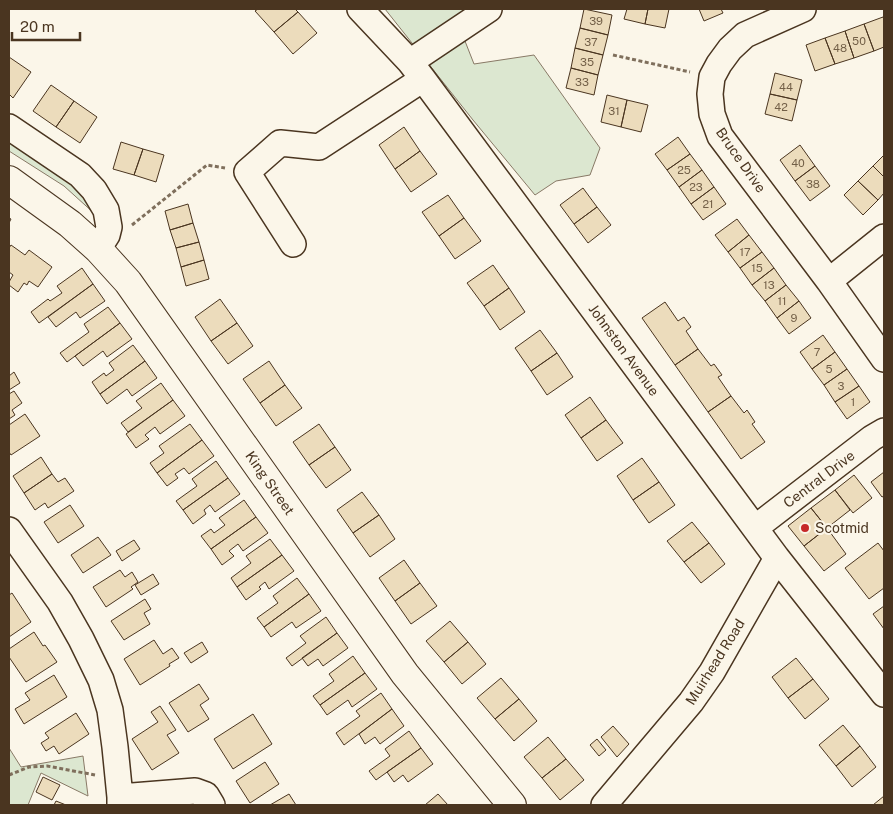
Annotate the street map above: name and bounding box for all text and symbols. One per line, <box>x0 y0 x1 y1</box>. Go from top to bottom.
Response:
scale bar <box>12 10 80 42</box>
house number: 39 <box>589 15 603 27</box>
text: 20 m <box>20 18 55 35</box>
house number: 50 <box>852 35 866 47</box>
house number: 37 <box>584 36 598 48</box>
house number: 48 <box>833 42 847 54</box>
house number: 35 <box>580 56 594 68</box>
house number: 33 <box>575 76 589 88</box>
house number: 44 <box>779 81 793 93</box>
house number: 42 <box>774 101 788 113</box>
house number: 31 <box>608 105 620 117</box>
street label: Bruce Drive <box>713 125 769 195</box>
house number: 40 <box>791 157 805 169</box>
house number: 25 <box>677 164 691 176</box>
house number: 38 <box>806 178 820 190</box>
house number: 23 <box>689 181 703 193</box>
house number: 21 <box>702 198 714 210</box>
house number: 17 <box>739 246 751 258</box>
house number: 15 <box>751 262 763 274</box>
house number: 13 <box>763 279 775 291</box>
house number: 11 <box>778 295 786 307</box>
street label: Johnston Avenue <box>585 301 663 399</box>
house number: 9 <box>791 312 798 324</box>
house number: 7 <box>814 346 821 358</box>
house number: 5 <box>825 363 833 375</box>
house number: 3 <box>838 380 845 392</box>
house number: 1 <box>851 396 855 408</box>
street label: Central Drive <box>780 447 858 511</box>
street label: King Street <box>242 448 298 518</box>
place label: Scotmid <box>815 520 869 536</box>
marker: Scotmid <box>799 522 811 534</box>
street label: Muirhead Road <box>682 616 748 708</box>

